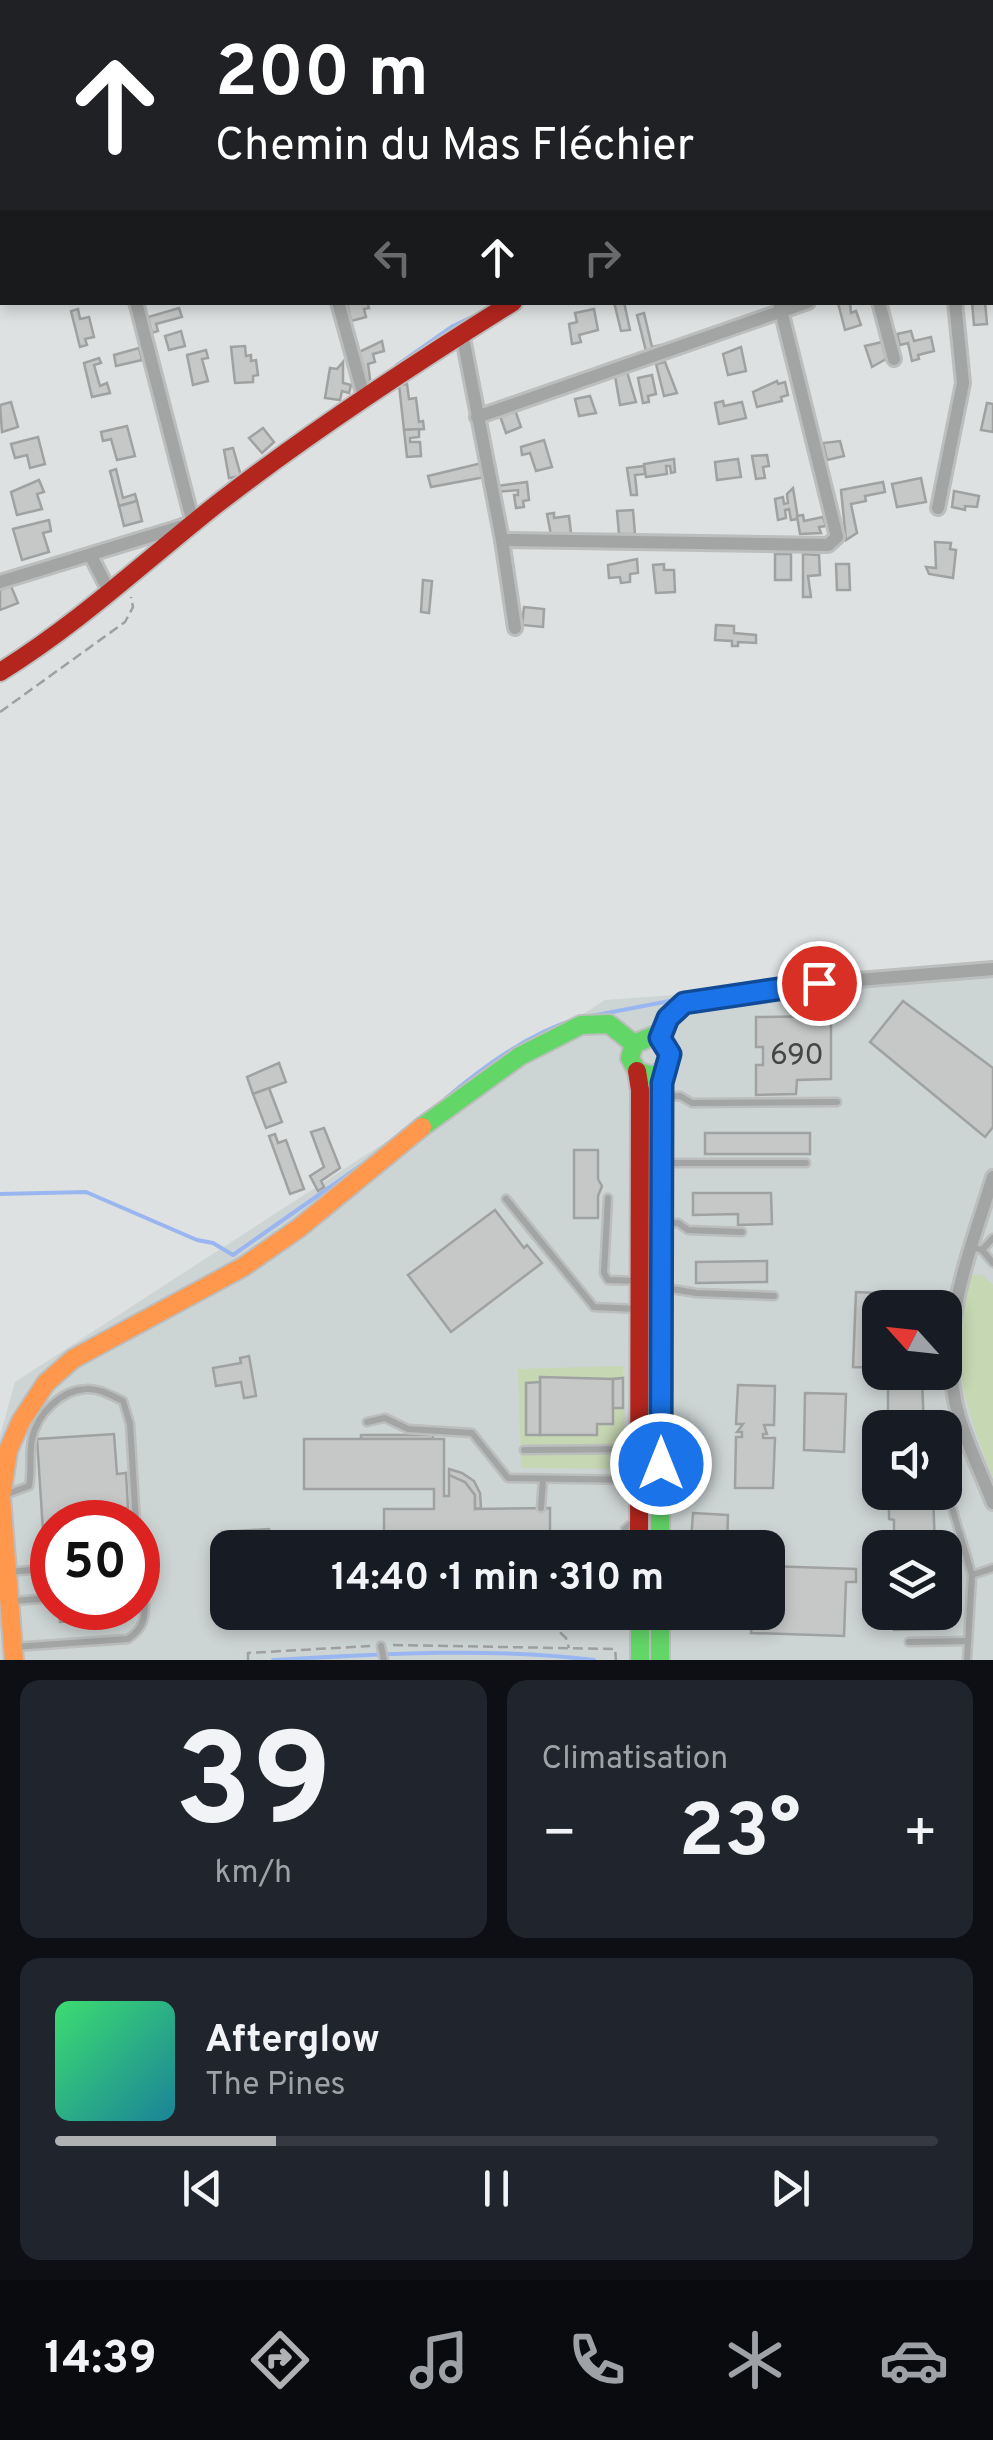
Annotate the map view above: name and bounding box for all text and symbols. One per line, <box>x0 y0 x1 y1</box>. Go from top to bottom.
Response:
text: 200 m <box>215 32 429 121</box>
icon: ahead <box>50 40 180 170</box>
text: Chemin du Mas Fléchier <box>215 119 694 176</box>
icon: left <box>365 230 420 285</box>
icon: ahead <box>470 230 525 285</box>
icon: right <box>575 230 630 285</box>
pin <box>777 941 862 1026</box>
icon: arrive <box>792 956 847 1011</box>
house number: 690 <box>770 1038 824 1075</box>
north arrow <box>862 1290 962 1390</box>
map controls <box>862 1290 962 1630</box>
button: sound <box>862 1410 962 1510</box>
position arrow <box>609 1412 713 1516</box>
speed limit sign: 50 <box>30 1500 160 1630</box>
button: layers <box>862 1530 962 1630</box>
text: 14:40 · 1 min · 310 m <box>331 1555 664 1604</box>
text: 39 <box>174 1706 332 1871</box>
text: Climatisation <box>542 1740 728 1780</box>
text: 23° <box>679 1788 801 1883</box>
text: − <box>542 1801 577 1871</box>
text: + <box>903 1801 938 1871</box>
text: km/h <box>214 1854 292 1894</box>
text: Afterglow <box>205 2017 380 2066</box>
text: The Pines <box>205 2066 346 2106</box>
icon: previous <box>175 2161 230 2216</box>
icon: pause <box>469 2161 524 2216</box>
icon: next <box>763 2161 818 2216</box>
icon: directions <box>245 2325 315 2395</box>
icon: music <box>404 2325 474 2395</box>
icon: phone <box>562 2325 632 2395</box>
icon: climate <box>720 2325 790 2395</box>
icon: car <box>879 2325 949 2395</box>
text: 14:39 <box>44 2332 157 2389</box>

